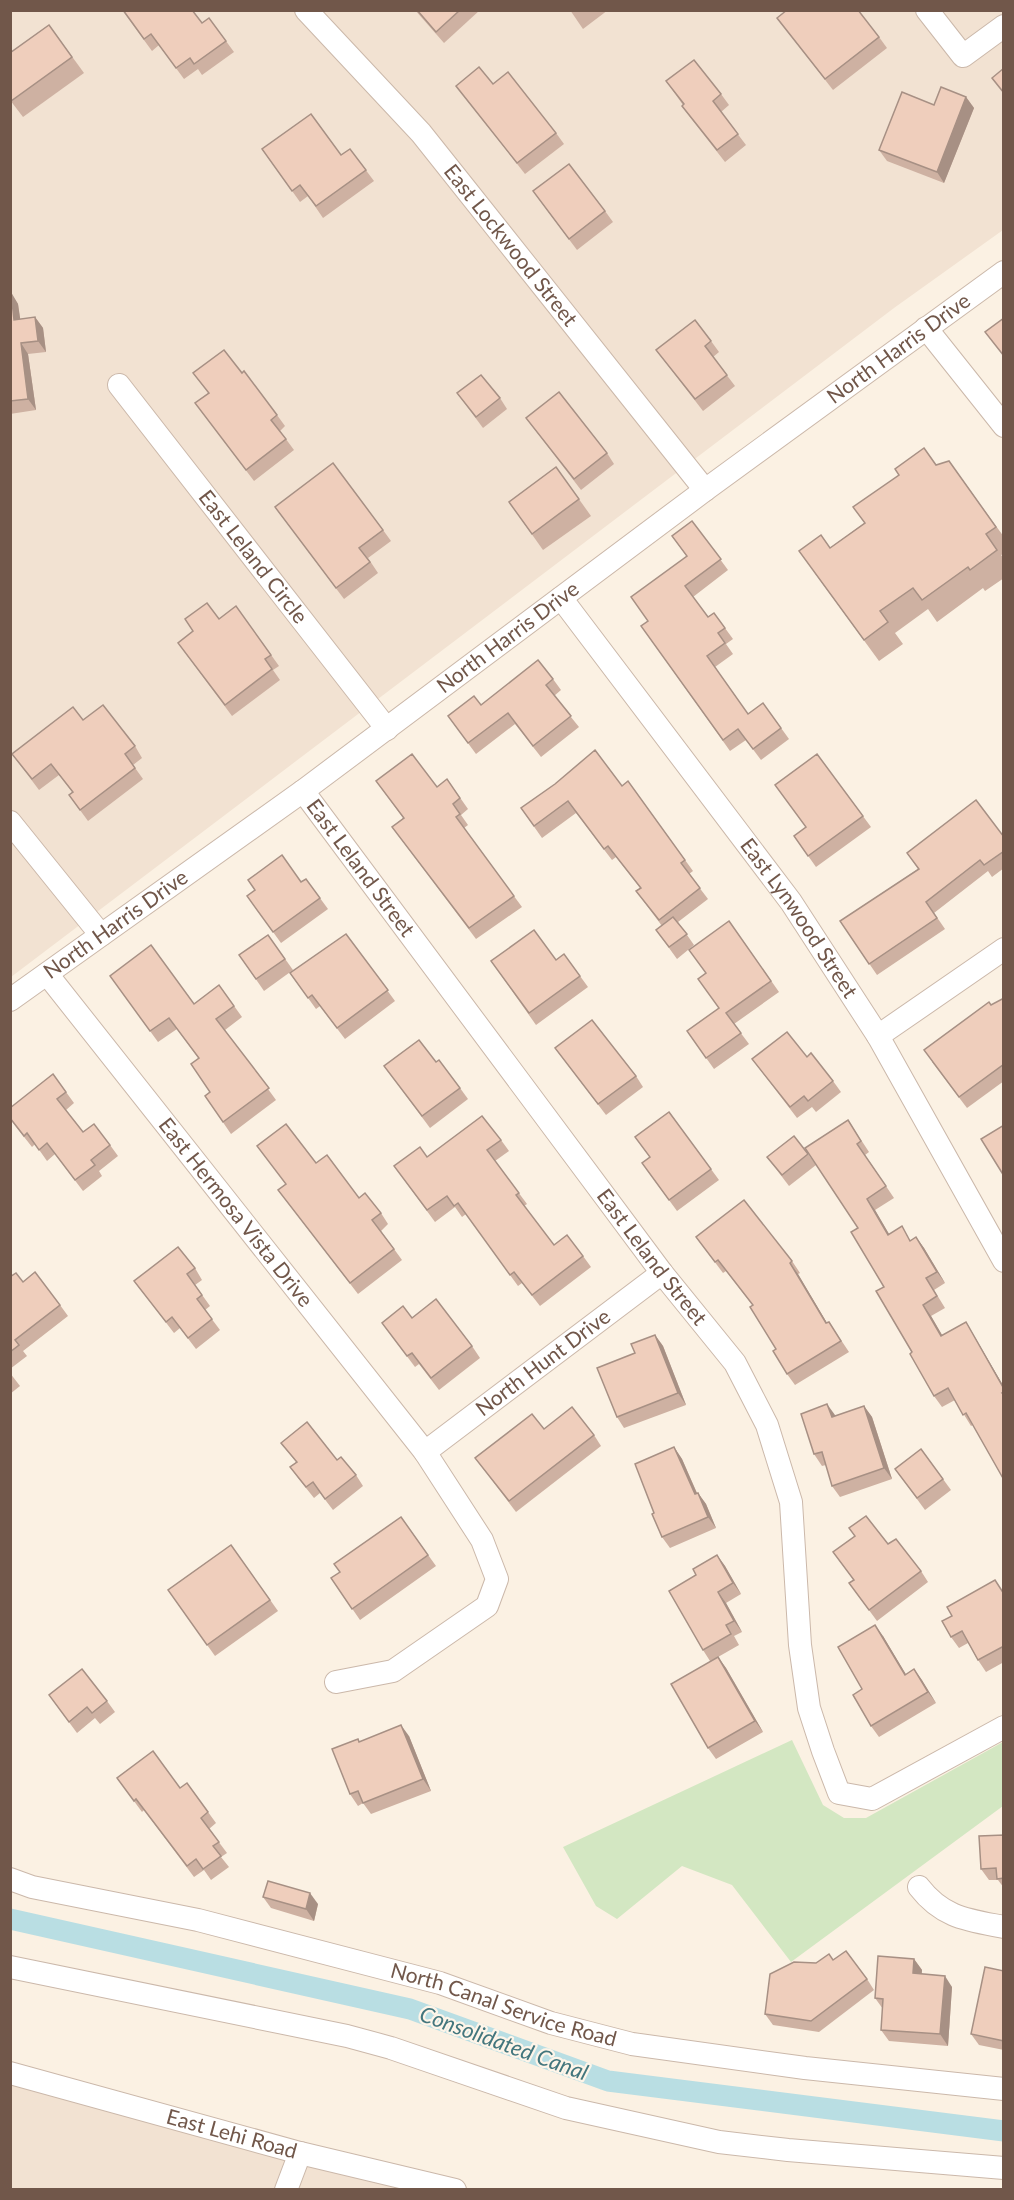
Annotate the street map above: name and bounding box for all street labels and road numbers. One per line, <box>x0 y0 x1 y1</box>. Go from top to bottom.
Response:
street label: East Lockwood Street <box>440 158 584 331</box>
street label: North Harris Drive <box>821 287 974 408</box>
street label: East Leland Circle <box>194 484 314 628</box>
street label: North Harris Drive <box>431 575 583 698</box>
street label: East Leland Street <box>302 793 421 941</box>
street label: East Lynwood Street <box>736 833 864 1002</box>
street label: North Harris Drive <box>38 863 192 983</box>
street label: East Hermosa Vista Drive <box>154 1112 319 1311</box>
street label: East Leland Street <box>592 1183 713 1330</box>
street label: North Hunt Drive <box>470 1303 614 1420</box>
street label: North Canal Service Road <box>388 1957 620 2051</box>
street label: East Lehi Road <box>164 2103 300 2163</box>

